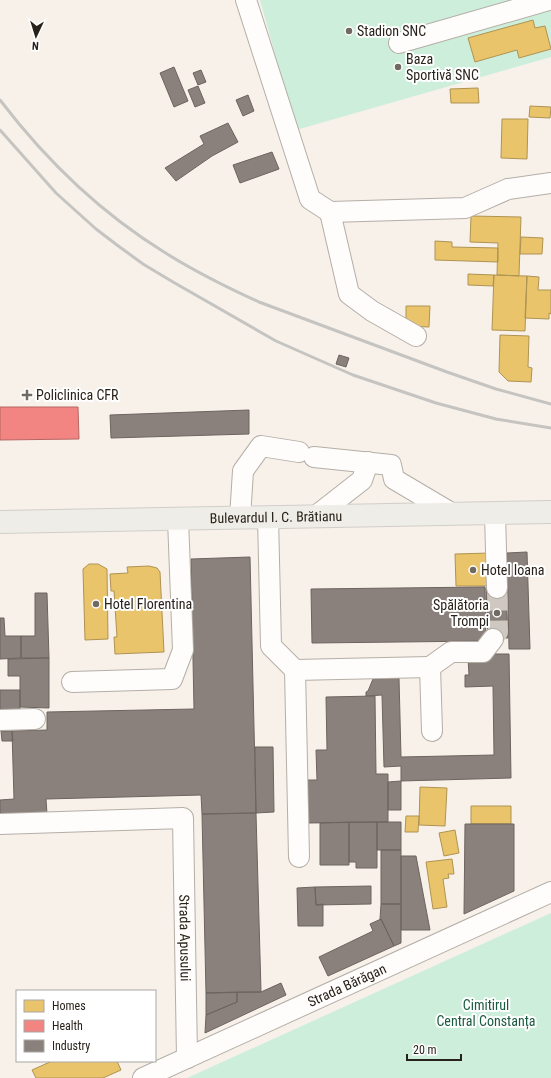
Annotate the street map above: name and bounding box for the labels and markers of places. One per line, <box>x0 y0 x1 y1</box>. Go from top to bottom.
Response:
place label: Stadion SNC <box>357 23 426 39</box>
marker: Stadion SNC <box>344 26 354 36</box>
place label: Baza Sportivă SNC <box>406 51 479 83</box>
marker: Baza Sportivă SNC <box>393 62 403 72</box>
place label: Policlinica CFR <box>36 387 119 403</box>
marker: Policlinica CFR <box>21 389 33 401</box>
place label: Hotel Ioana <box>481 562 545 578</box>
marker: Hotel Ioana <box>468 565 478 575</box>
place label: Hotel Florentina <box>104 596 192 612</box>
place label: Spălătoria Trompi <box>433 597 489 629</box>
marker: Hotel Florentina <box>91 599 101 609</box>
marker: Spălătoria Trompi <box>492 608 502 618</box>

